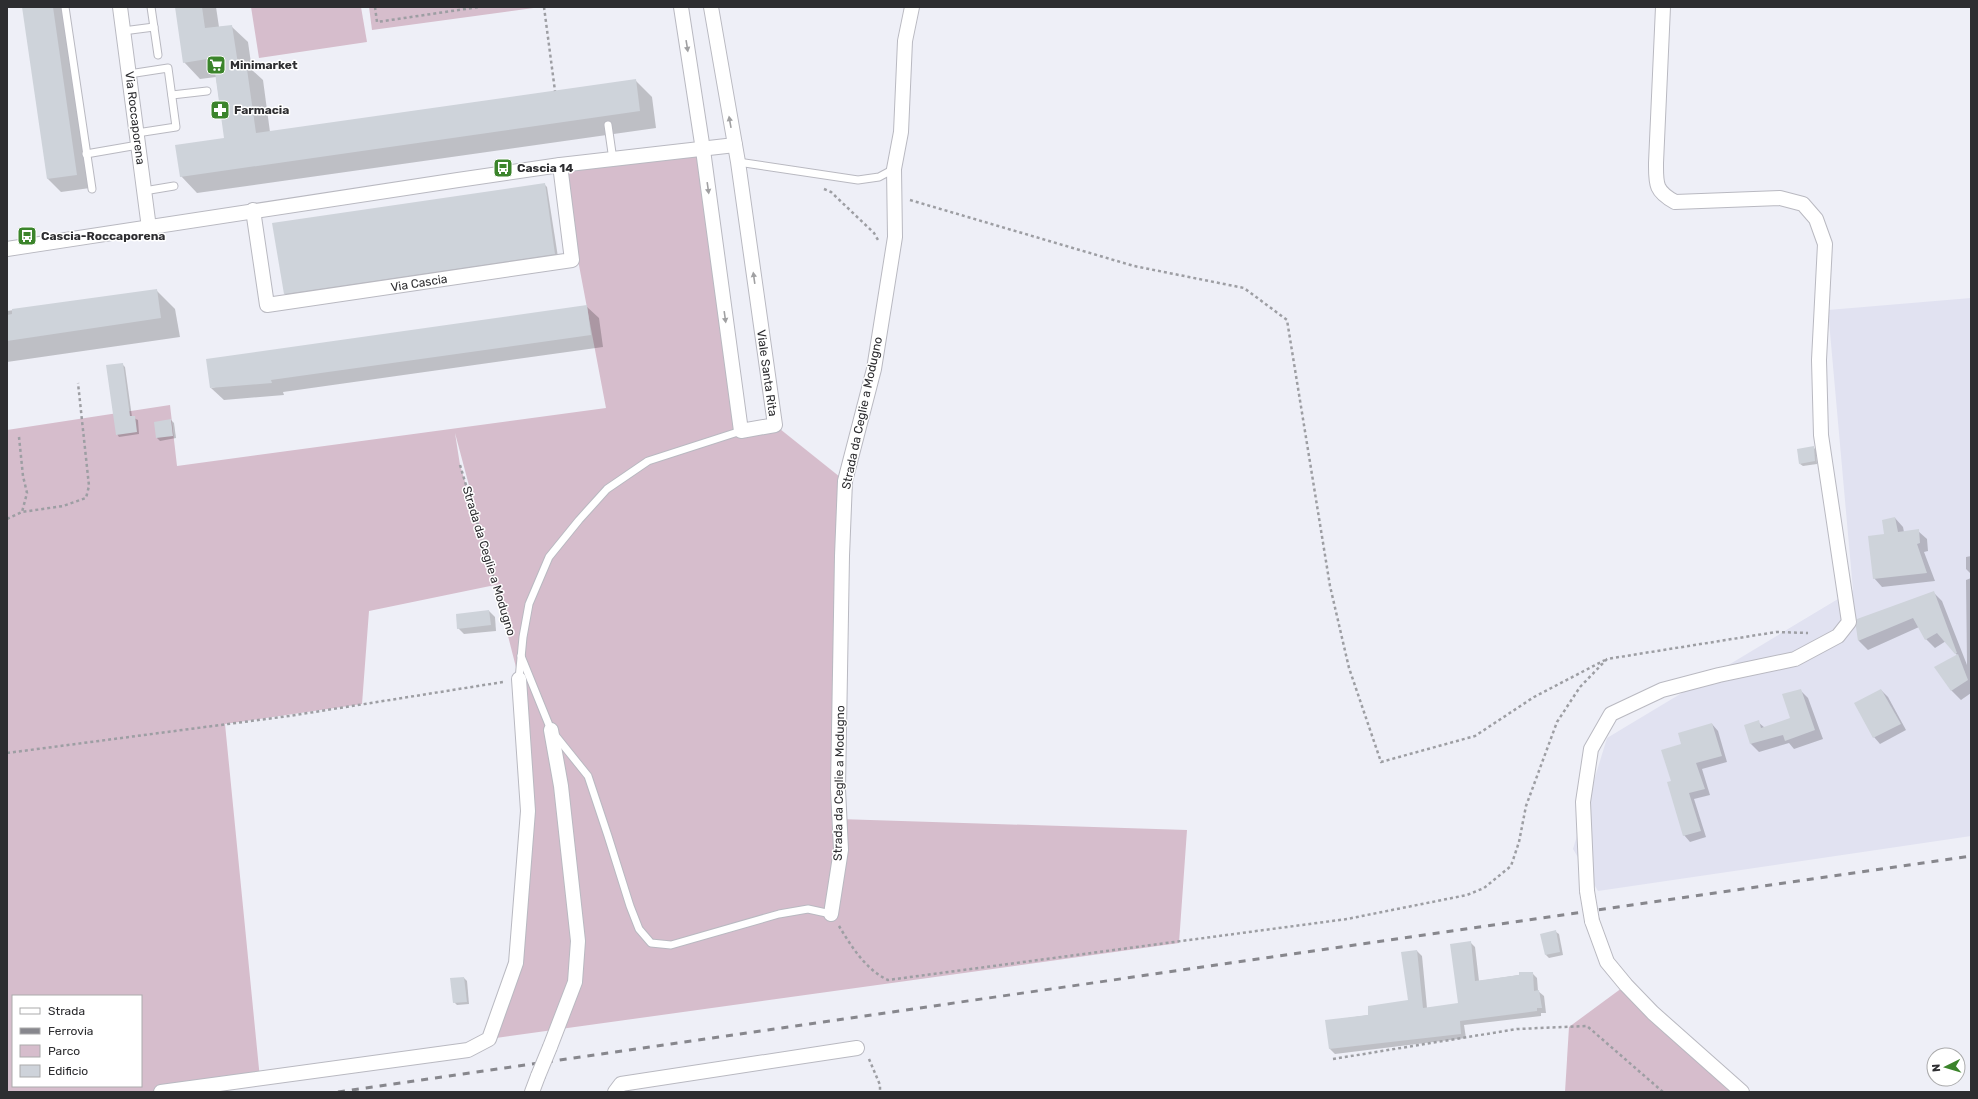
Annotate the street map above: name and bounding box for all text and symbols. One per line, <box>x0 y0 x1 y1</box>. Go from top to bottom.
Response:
one-way arrow <box>684 39 690 52</box>
supermarket icon: Minimarket <box>205 54 227 76</box>
place label: Minimarket <box>230 58 298 72</box>
street label: Via Roccaporena <box>122 71 148 165</box>
pharmacy icon: Farmacia <box>209 99 231 121</box>
place label: Farmacia <box>234 103 289 117</box>
one-way arrow <box>727 116 733 128</box>
bus stop icon: Cascia 14 <box>492 157 514 179</box>
place label: Cascia 14 <box>517 161 573 175</box>
one-way arrow <box>705 182 711 194</box>
bus stop icon: Cascia-Roccaporena <box>16 225 38 247</box>
place label: Cascia-Roccaporena <box>41 229 165 243</box>
street label: Via Cascia <box>390 272 448 294</box>
one-way arrow <box>751 272 757 284</box>
one-way arrow <box>722 311 728 323</box>
street label: Viale Santa Rita <box>754 329 780 417</box>
street label: Strada da Ceglie a Modugno <box>839 335 885 491</box>
street label: Strada da Ceglie a Modugno <box>460 485 518 638</box>
street label: Strada da Ceglie a Modugno <box>831 705 847 861</box>
legend <box>12 995 142 1087</box>
text: Strada <box>48 1004 85 1018</box>
text: Ferrovia <box>48 1024 93 1038</box>
text: Parco <box>48 1044 80 1058</box>
north arrow <box>1926 1047 1966 1087</box>
text: N <box>1930 1063 1943 1072</box>
text: Edificio <box>48 1064 88 1078</box>

